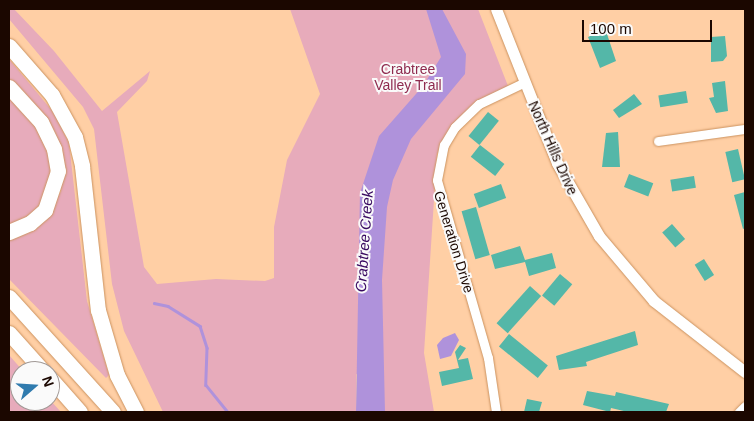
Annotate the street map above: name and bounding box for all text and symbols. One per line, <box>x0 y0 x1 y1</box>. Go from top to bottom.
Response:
scale bar <box>584 10 714 42</box>
text: 100 m <box>590 20 632 37</box>
park label: Crabtree Valley Trail <box>374 61 442 94</box>
street label: North Hills Drive <box>525 98 581 198</box>
water label: Crabtree Creek <box>351 189 377 293</box>
street label: Generation Drive <box>430 189 478 295</box>
north arrow <box>10 361 60 411</box>
text: N <box>39 374 57 389</box>

